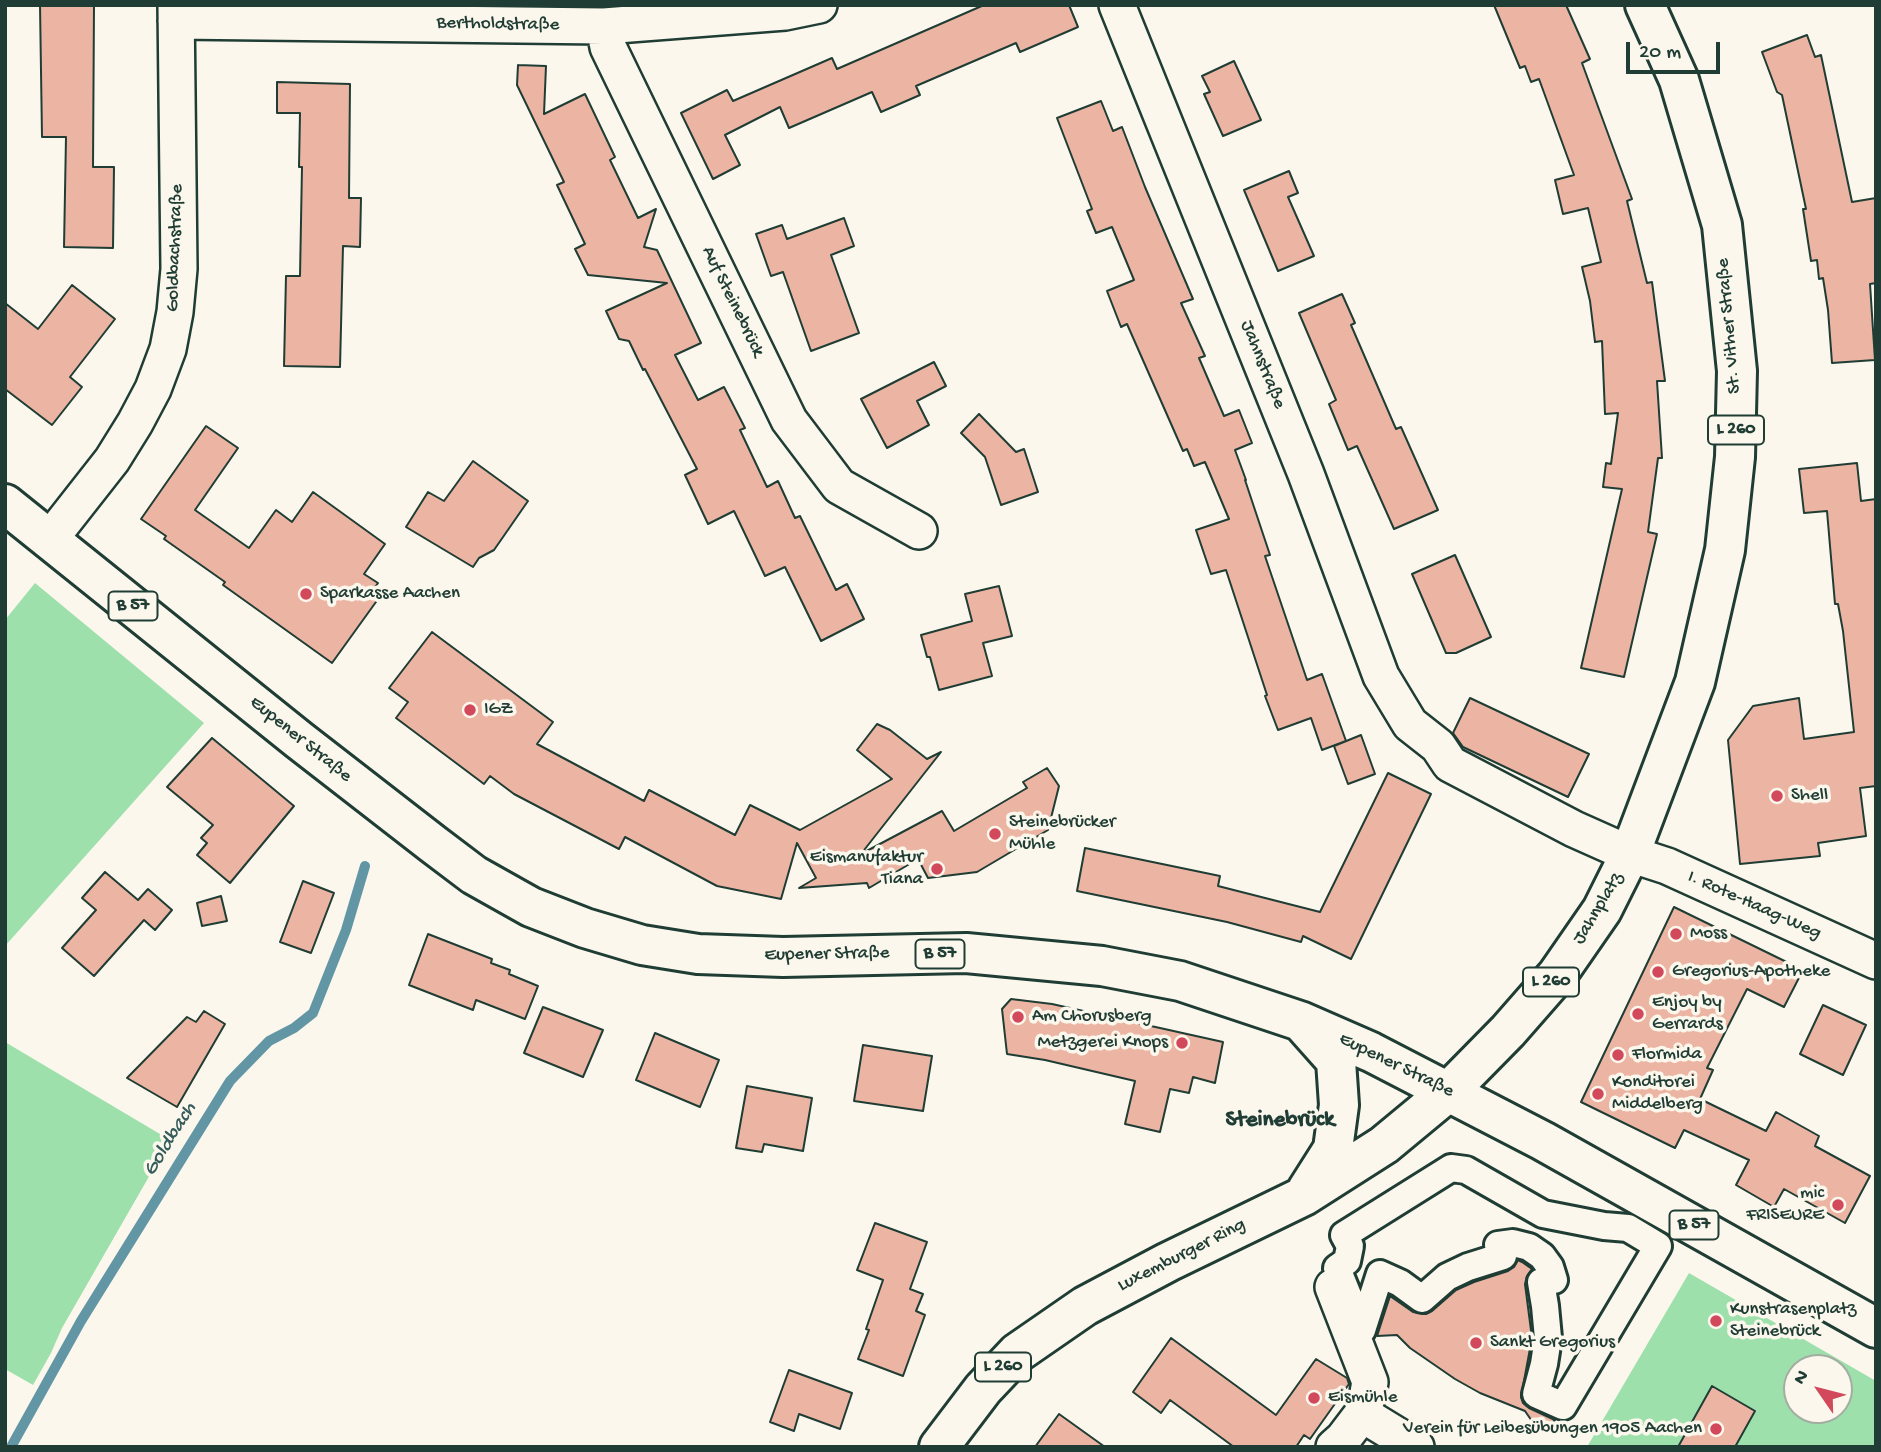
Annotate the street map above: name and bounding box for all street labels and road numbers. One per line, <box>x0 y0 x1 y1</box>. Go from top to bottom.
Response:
street label: Bertholdstraße <box>436 13 560 37</box>
street label: Goldbachstraße <box>162 184 190 312</box>
street label: Auf Steinebrück <box>695 243 769 361</box>
street label: St. Vither Straße <box>1713 257 1747 395</box>
street label: Jahnstraße <box>1234 318 1290 412</box>
road number: L 260 <box>1708 416 1764 444</box>
road number: B 57 <box>108 592 158 620</box>
street label: Eupener Straße <box>244 692 356 788</box>
street label: I. Rote-Haag-Weg <box>1684 866 1824 946</box>
street label: Jahnplatz <box>1569 869 1629 949</box>
road number: B 57 <box>916 939 964 968</box>
street label: Eupener Straße <box>764 943 890 967</box>
road number: L 260 <box>1523 967 1579 996</box>
street label: Eupener Straße <box>1335 1028 1457 1104</box>
road number: B 57 <box>1670 1210 1718 1240</box>
street label: Luxemburger Ring <box>1114 1214 1250 1298</box>
road number: L 260 <box>975 1352 1031 1382</box>

